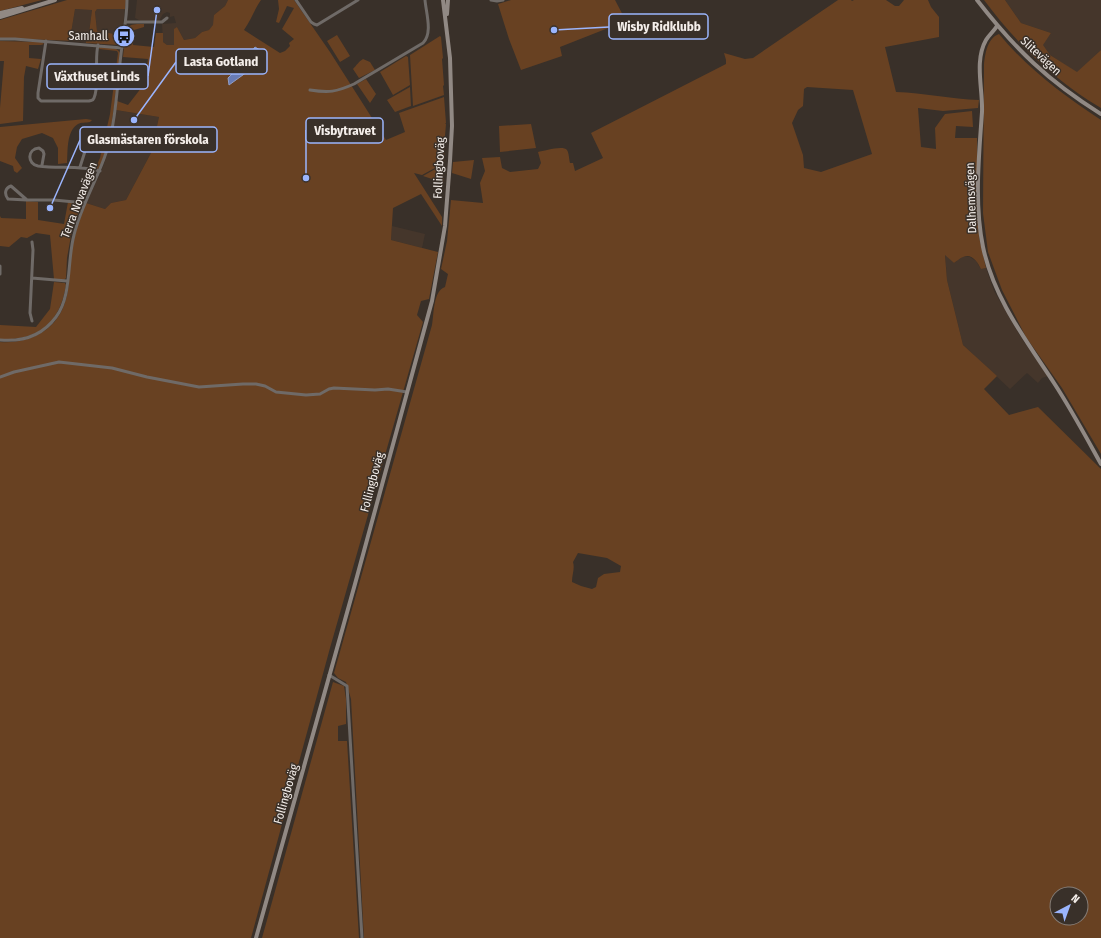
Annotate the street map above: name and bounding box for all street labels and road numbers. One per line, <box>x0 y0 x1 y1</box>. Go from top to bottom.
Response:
street label: Slitevägen <box>1018 34 1064 78</box>
street label: Follingboväg <box>430 136 448 199</box>
street label: Terra Novavägen <box>58 160 100 240</box>
street label: Dalhemsvägen <box>963 162 979 234</box>
street label: Follingboväg <box>357 450 387 514</box>
street label: Follingboväg <box>271 762 301 826</box>

